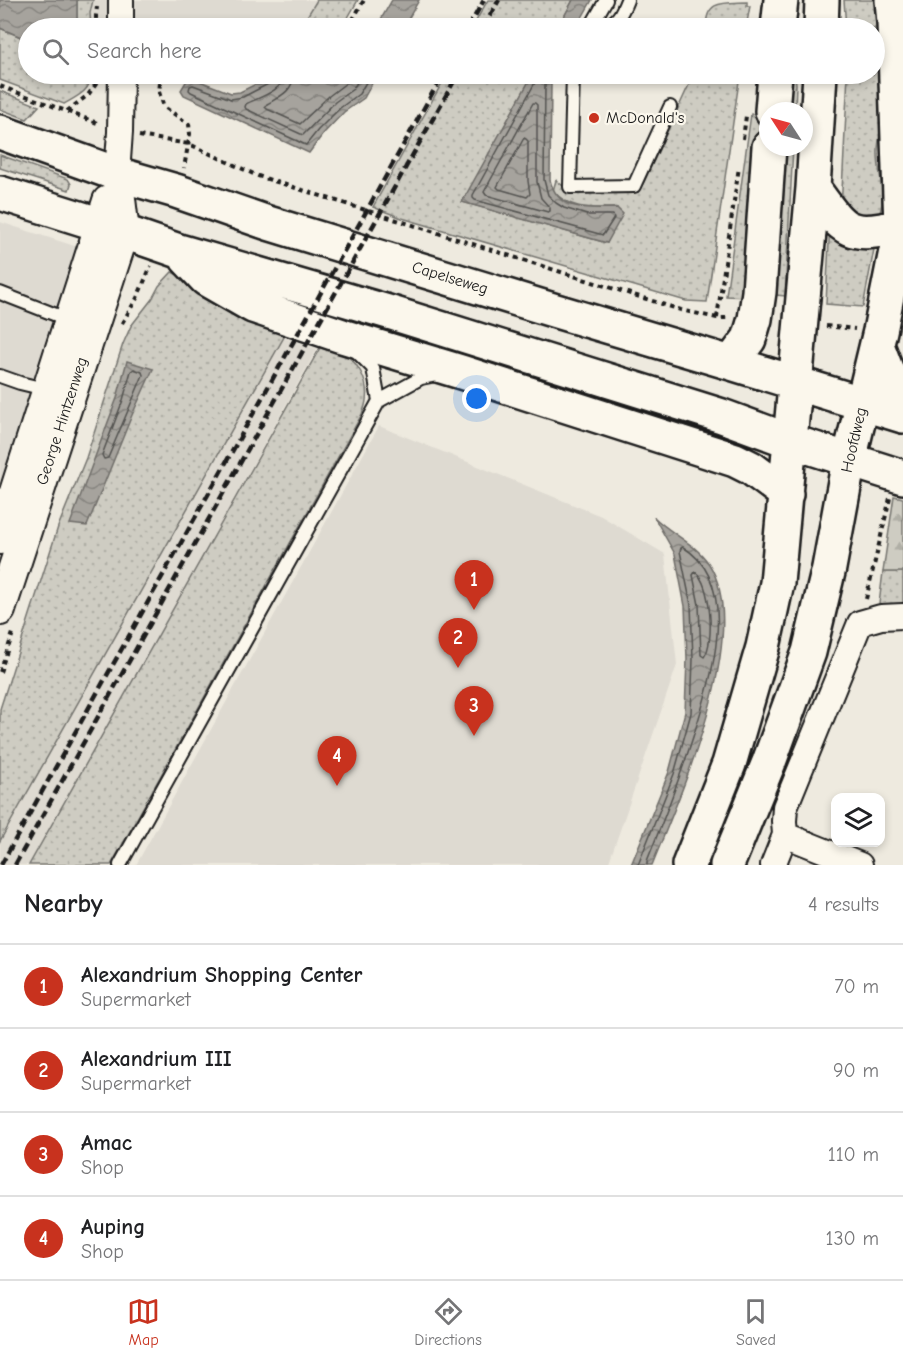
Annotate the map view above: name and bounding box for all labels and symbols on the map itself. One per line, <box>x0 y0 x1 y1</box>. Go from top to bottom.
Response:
north arrow <box>759 102 813 156</box>
place label: McDonald's <box>606 109 685 127</box>
marker: McDonald's <box>587 111 601 125</box>
street label: Capelseweg <box>410 258 490 298</box>
street label: George Hintzenweg <box>33 355 91 487</box>
your location <box>462 384 491 413</box>
street label: Hoofdweg <box>838 405 870 475</box>
pin: 1 <box>454 560 494 610</box>
pin: 2 <box>438 618 478 668</box>
pin: 3 <box>454 686 494 736</box>
pin: 4 <box>318 736 356 786</box>

